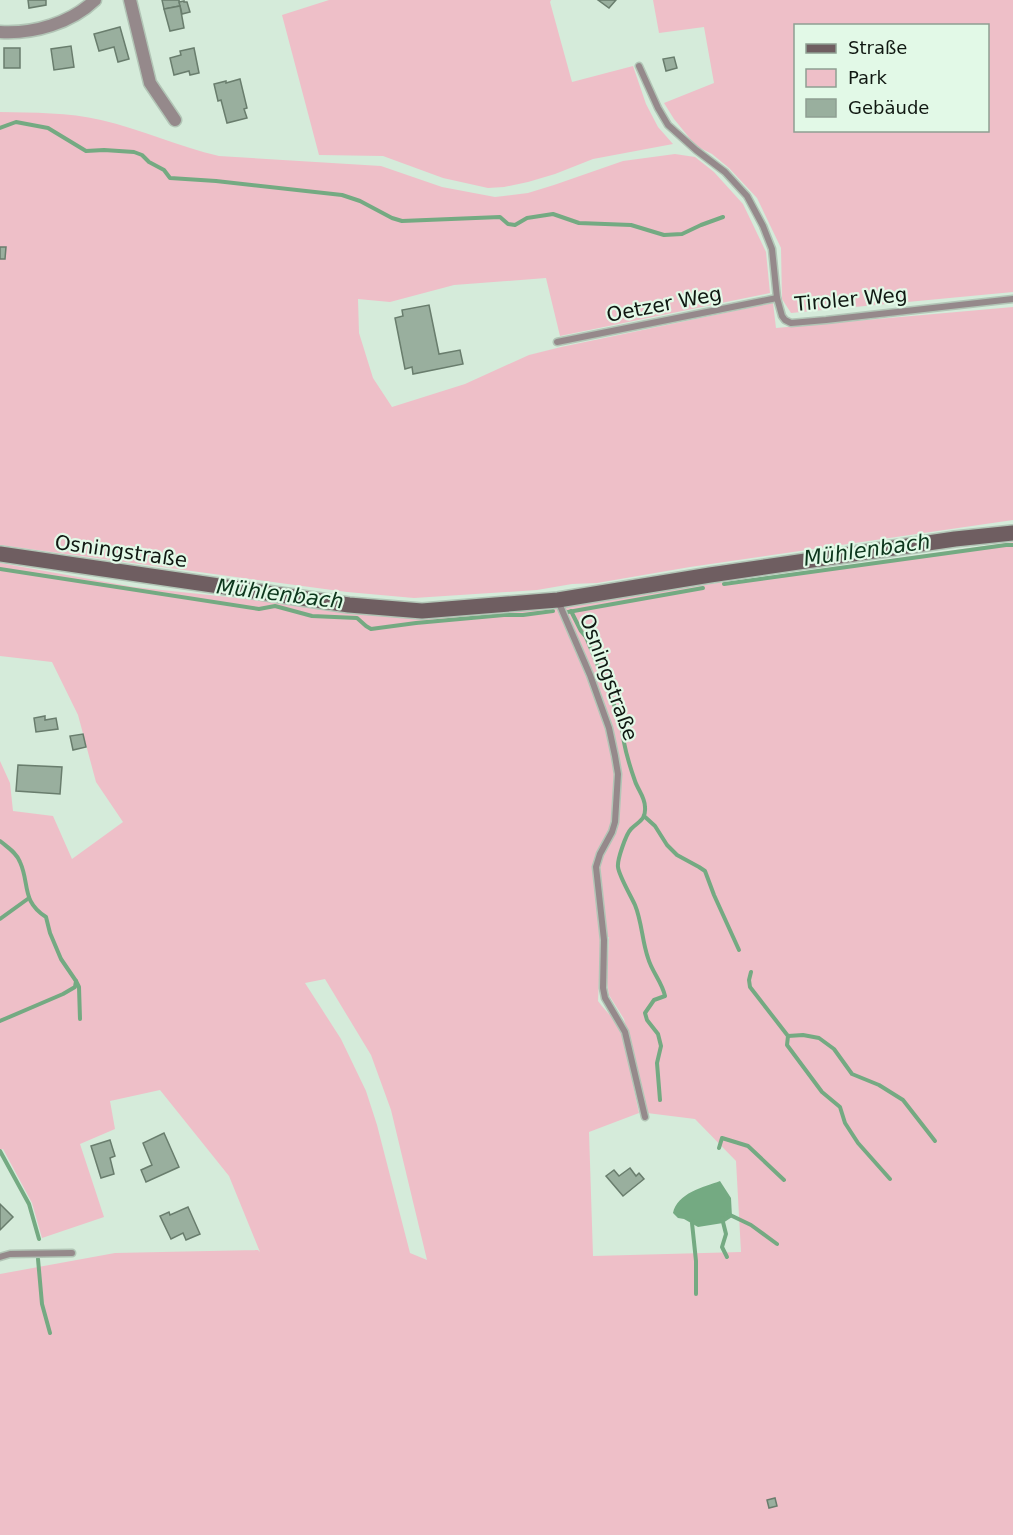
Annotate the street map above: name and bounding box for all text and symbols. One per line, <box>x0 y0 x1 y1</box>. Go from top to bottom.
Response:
legend <box>794 24 989 132</box>
text: Straße <box>848 37 907 58</box>
text: Park <box>848 67 887 88</box>
text: Gebäude <box>848 97 929 118</box>
street label: Oetzer Weg <box>604 281 724 327</box>
street label: Tiroler Weg <box>793 282 908 316</box>
water label: Mühlenbach <box>802 529 932 571</box>
street label: Osningstraße <box>53 530 189 572</box>
water label: Mühlenbach <box>215 574 345 614</box>
street label: Osningstraße <box>575 610 643 744</box>

